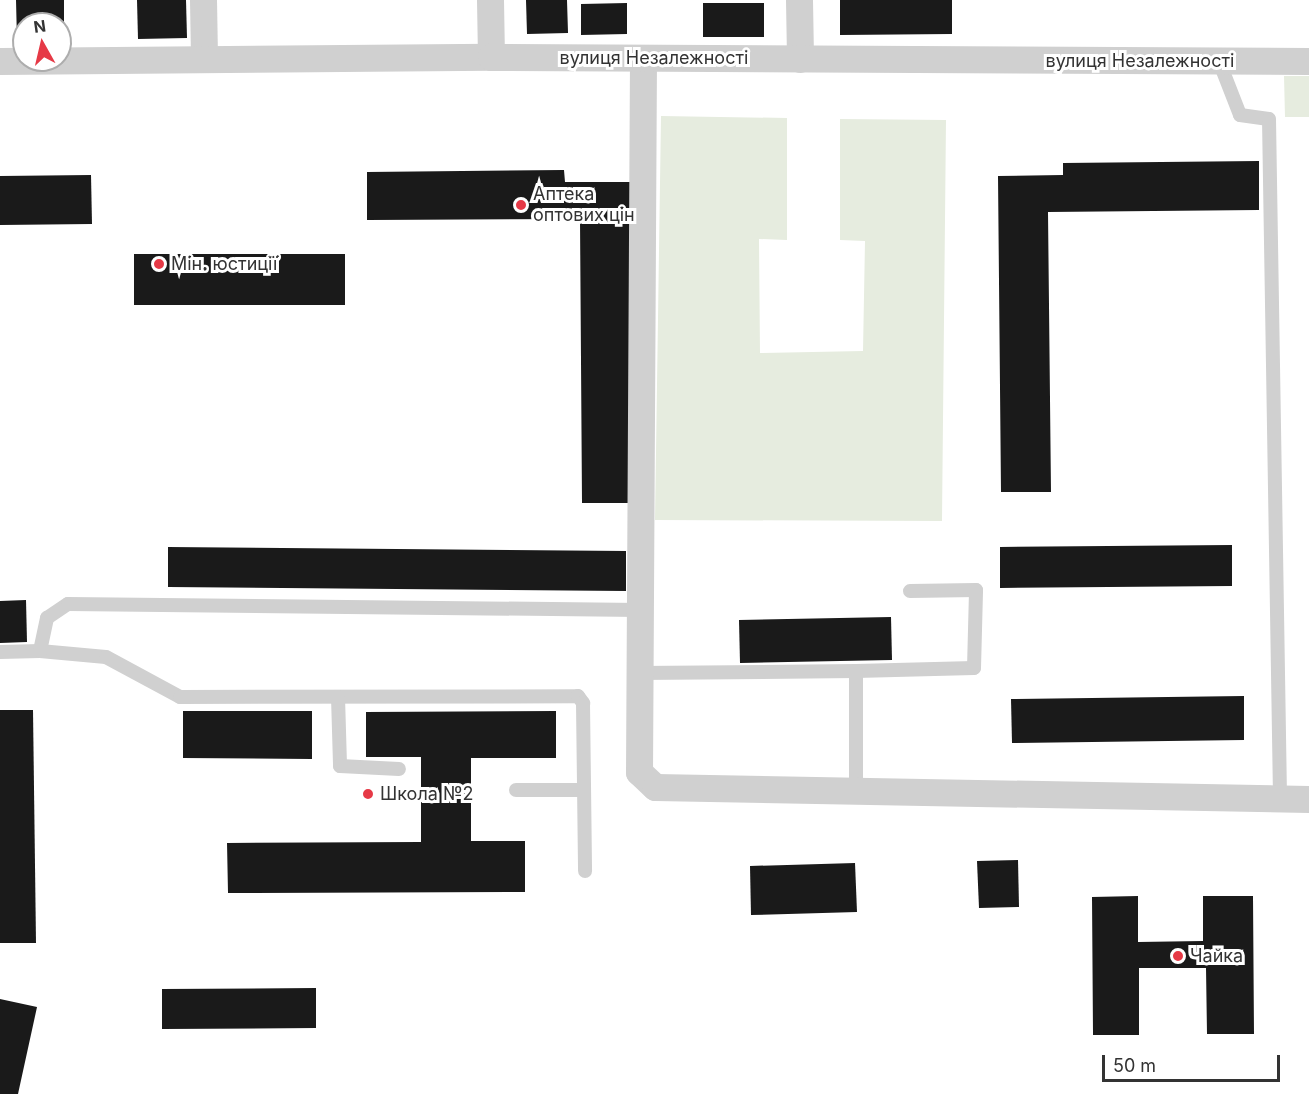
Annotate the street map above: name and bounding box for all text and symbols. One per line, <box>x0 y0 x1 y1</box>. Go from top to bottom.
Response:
north arrow <box>12 12 72 72</box>
text: N <box>32 15 47 37</box>
street label: вулиця Незалежності <box>560 47 748 69</box>
street label: вулиця Незалежності <box>1046 50 1234 72</box>
place label: Аптека оптових цін <box>533 184 635 226</box>
marker: Аптека оптових цін <box>514 198 528 212</box>
place label: Мін. юстиції <box>171 253 277 275</box>
marker: Мін. юстиції <box>152 257 166 271</box>
place label: Школа №2 <box>380 783 474 805</box>
marker: Школа №2 <box>361 787 375 801</box>
place label: Чайка <box>1190 945 1243 967</box>
marker: Чайка <box>1171 949 1185 963</box>
scale bar <box>1105 1043 1284 1081</box>
text: 50 m <box>1113 1055 1156 1076</box>

